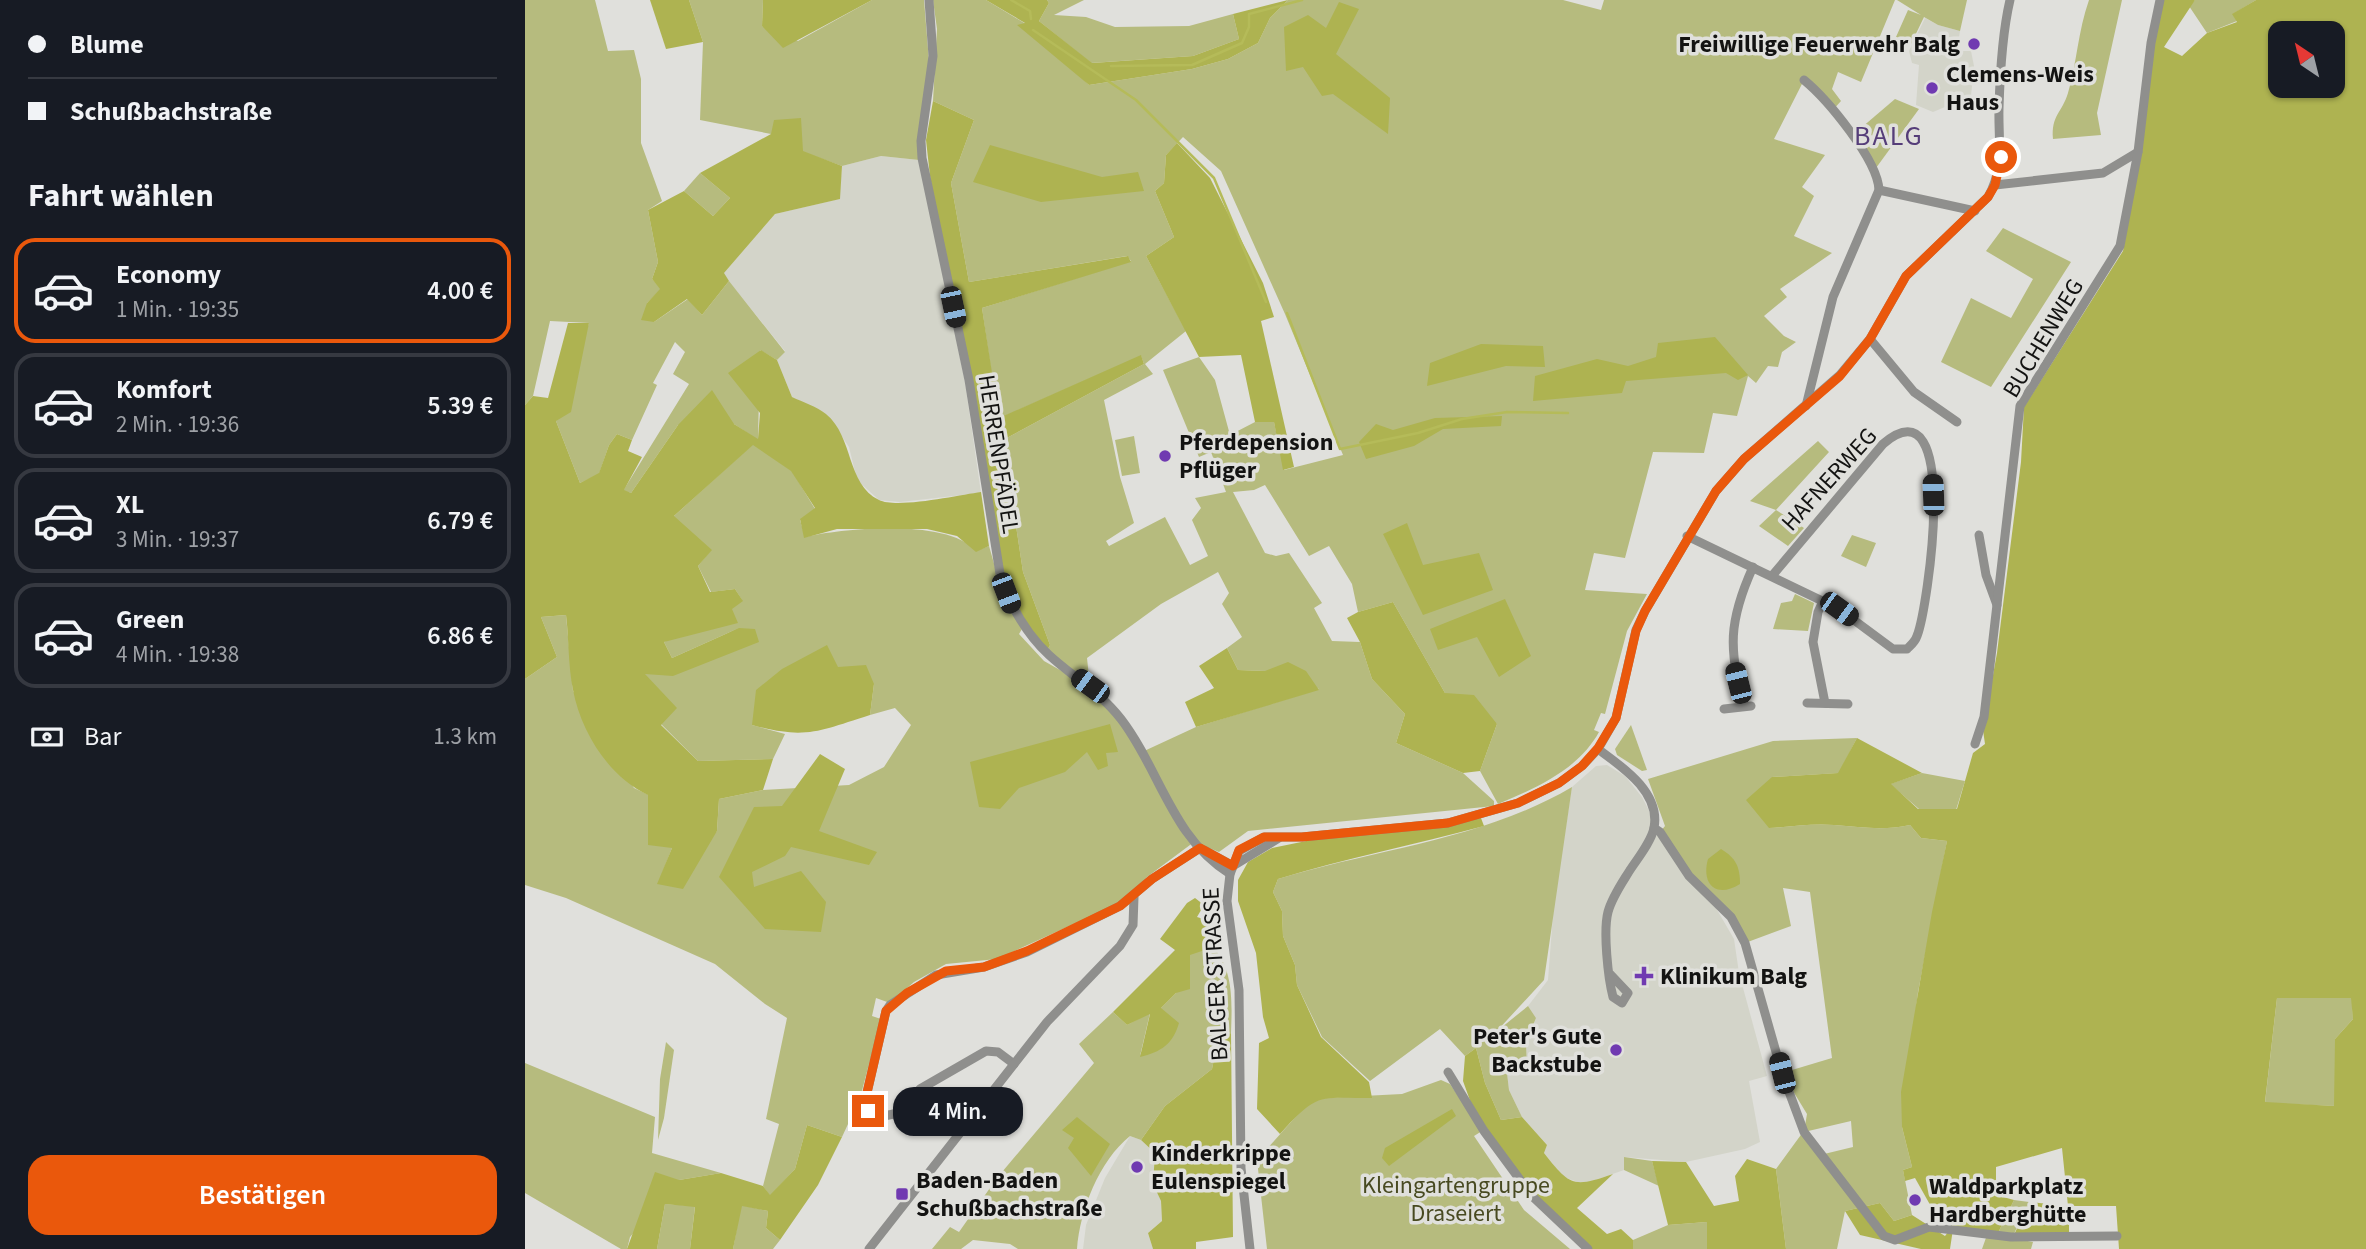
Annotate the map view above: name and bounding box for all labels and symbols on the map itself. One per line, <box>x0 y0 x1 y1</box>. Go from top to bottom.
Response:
north arrow <box>2268 21 2345 98</box>
place label: Freiwillige Feuerwehr Balg <box>1678 27 1960 62</box>
marker: Freiwillige Feuerwehr Balg <box>1966 36 1982 52</box>
place label: Clemens-Weis Haus <box>1946 57 2094 120</box>
marker: Clemens-Weis Haus <box>1924 80 1940 96</box>
district label: BALG <box>1854 116 1924 156</box>
route start <box>1985 141 2017 173</box>
street label: BUCHENWEG <box>1994 272 2093 404</box>
car <box>939 284 968 330</box>
street label: HERRENPFÄDEL <box>969 372 1028 536</box>
street label: HAFNERWEG <box>1773 420 1885 539</box>
place label: Pferdepension Pflüger <box>1179 425 1333 488</box>
marker: Pferdepension Pflüger <box>1157 448 1173 464</box>
car <box>1922 474 1945 516</box>
car <box>989 570 1024 616</box>
car <box>1816 588 1863 630</box>
car <box>1723 660 1754 706</box>
car <box>1067 665 1114 707</box>
street label: BALGER STRASSE <box>1193 886 1238 1062</box>
place label: Klinikum Balg <box>1660 959 1807 994</box>
marker: Klinikum Balg <box>1634 966 1654 986</box>
place label: Peter's Gute Backstube <box>1473 1019 1602 1082</box>
marker: Peter's Gute Backstube <box>1608 1042 1624 1058</box>
car <box>1767 1050 1798 1096</box>
callout: 4 Min. <box>893 1086 1022 1136</box>
route end <box>852 1095 884 1127</box>
place label: Kinderkrippe Eulenspiegel <box>1151 1136 1291 1199</box>
marker: Kinderkrippe Eulenspiegel <box>1129 1159 1145 1175</box>
place label: Baden-Baden Schußbachstraße <box>916 1163 1103 1226</box>
park label: Kleingartengruppe Draseiert <box>1362 1168 1550 1231</box>
place label: Waldparkplatz Hardberghütte <box>1929 1169 2086 1232</box>
marker: Baden-Baden Schußbachstraße <box>894 1186 910 1202</box>
marker: Waldparkplatz Hardberghütte <box>1907 1192 1923 1208</box>

